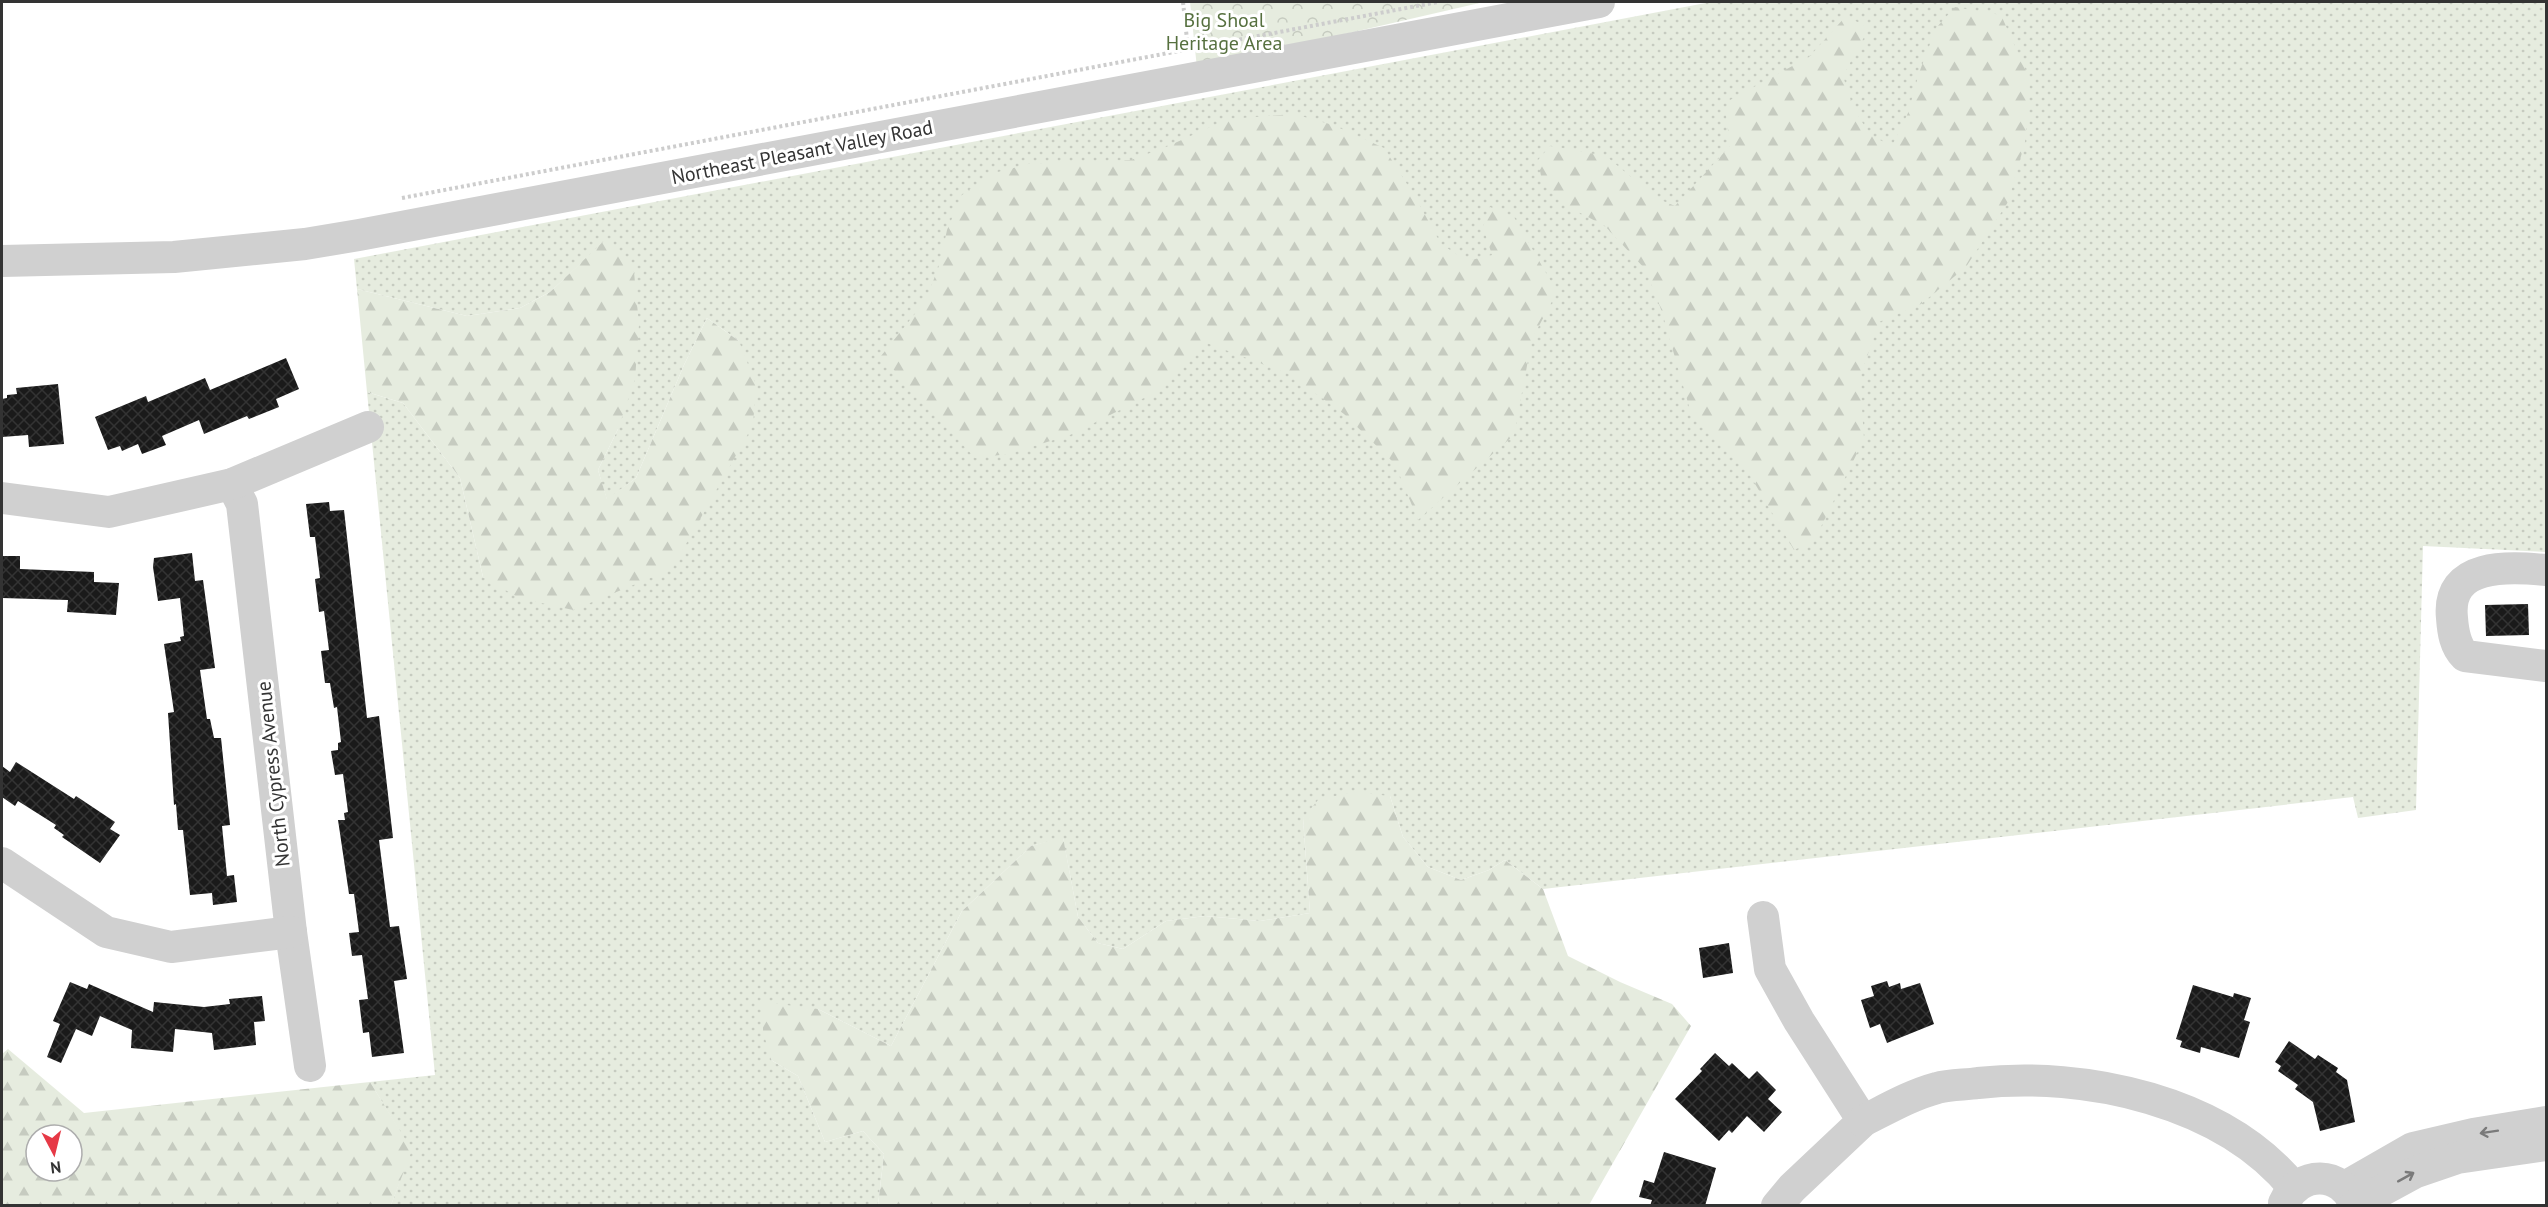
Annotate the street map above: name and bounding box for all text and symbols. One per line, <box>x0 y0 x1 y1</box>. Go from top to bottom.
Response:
park label: Big Shoal Heritage Area <box>1166 7 1282 56</box>
street label: Northeast Pleasant Valley Road <box>669 114 935 190</box>
street label: North Cypress Avenue <box>250 680 296 868</box>
north arrow <box>24 1123 84 1183</box>
one-way arrow <box>2479 1126 2499 1137</box>
text: N <box>49 1157 62 1178</box>
one-way arrow <box>2397 1171 2415 1182</box>

